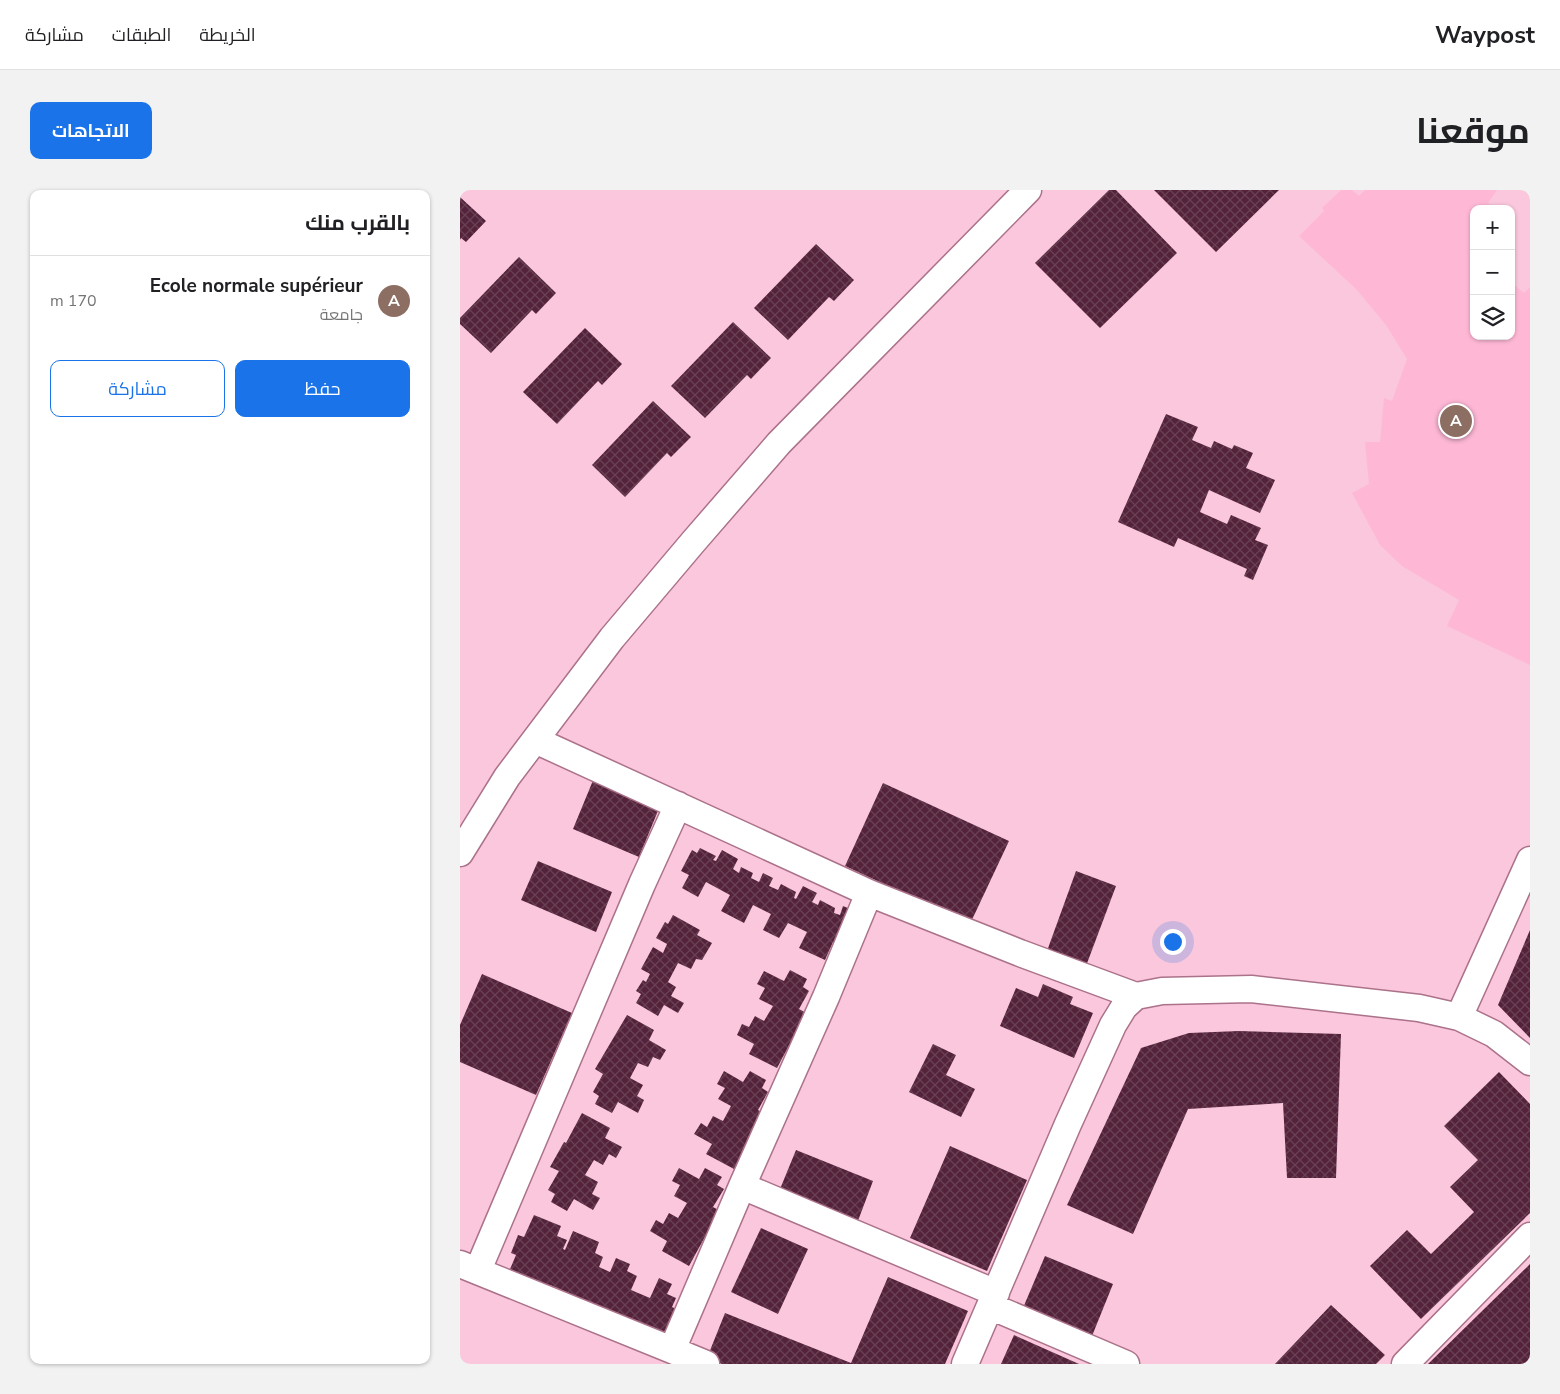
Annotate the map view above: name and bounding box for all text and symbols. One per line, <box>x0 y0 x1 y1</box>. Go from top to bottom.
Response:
text: Waypost <box>1435 19 1535 51</box>
text: مشاركة <box>25 23 84 47</box>
text: الطبقات <box>112 23 171 47</box>
text: الخريطة <box>199 23 256 47</box>
button: الاتجاهات <box>30 102 152 159</box>
text: موقعنا <box>1416 108 1530 155</box>
map controls <box>1470 205 1515 340</box>
button: + <box>1470 205 1515 250</box>
text: بالقرب منك <box>305 209 410 237</box>
button: − <box>1470 250 1515 295</box>
text: Ecole normale supérieur <box>150 273 363 299</box>
text: 170 m <box>50 290 97 312</box>
text: A <box>388 290 400 312</box>
button: layers <box>1470 295 1515 340</box>
text: جامعة <box>320 304 363 326</box>
button: مشاركة <box>50 360 225 417</box>
button: حفظ <box>235 360 410 417</box>
pin: A <box>1440 402 1472 440</box>
your location <box>1160 929 1186 955</box>

